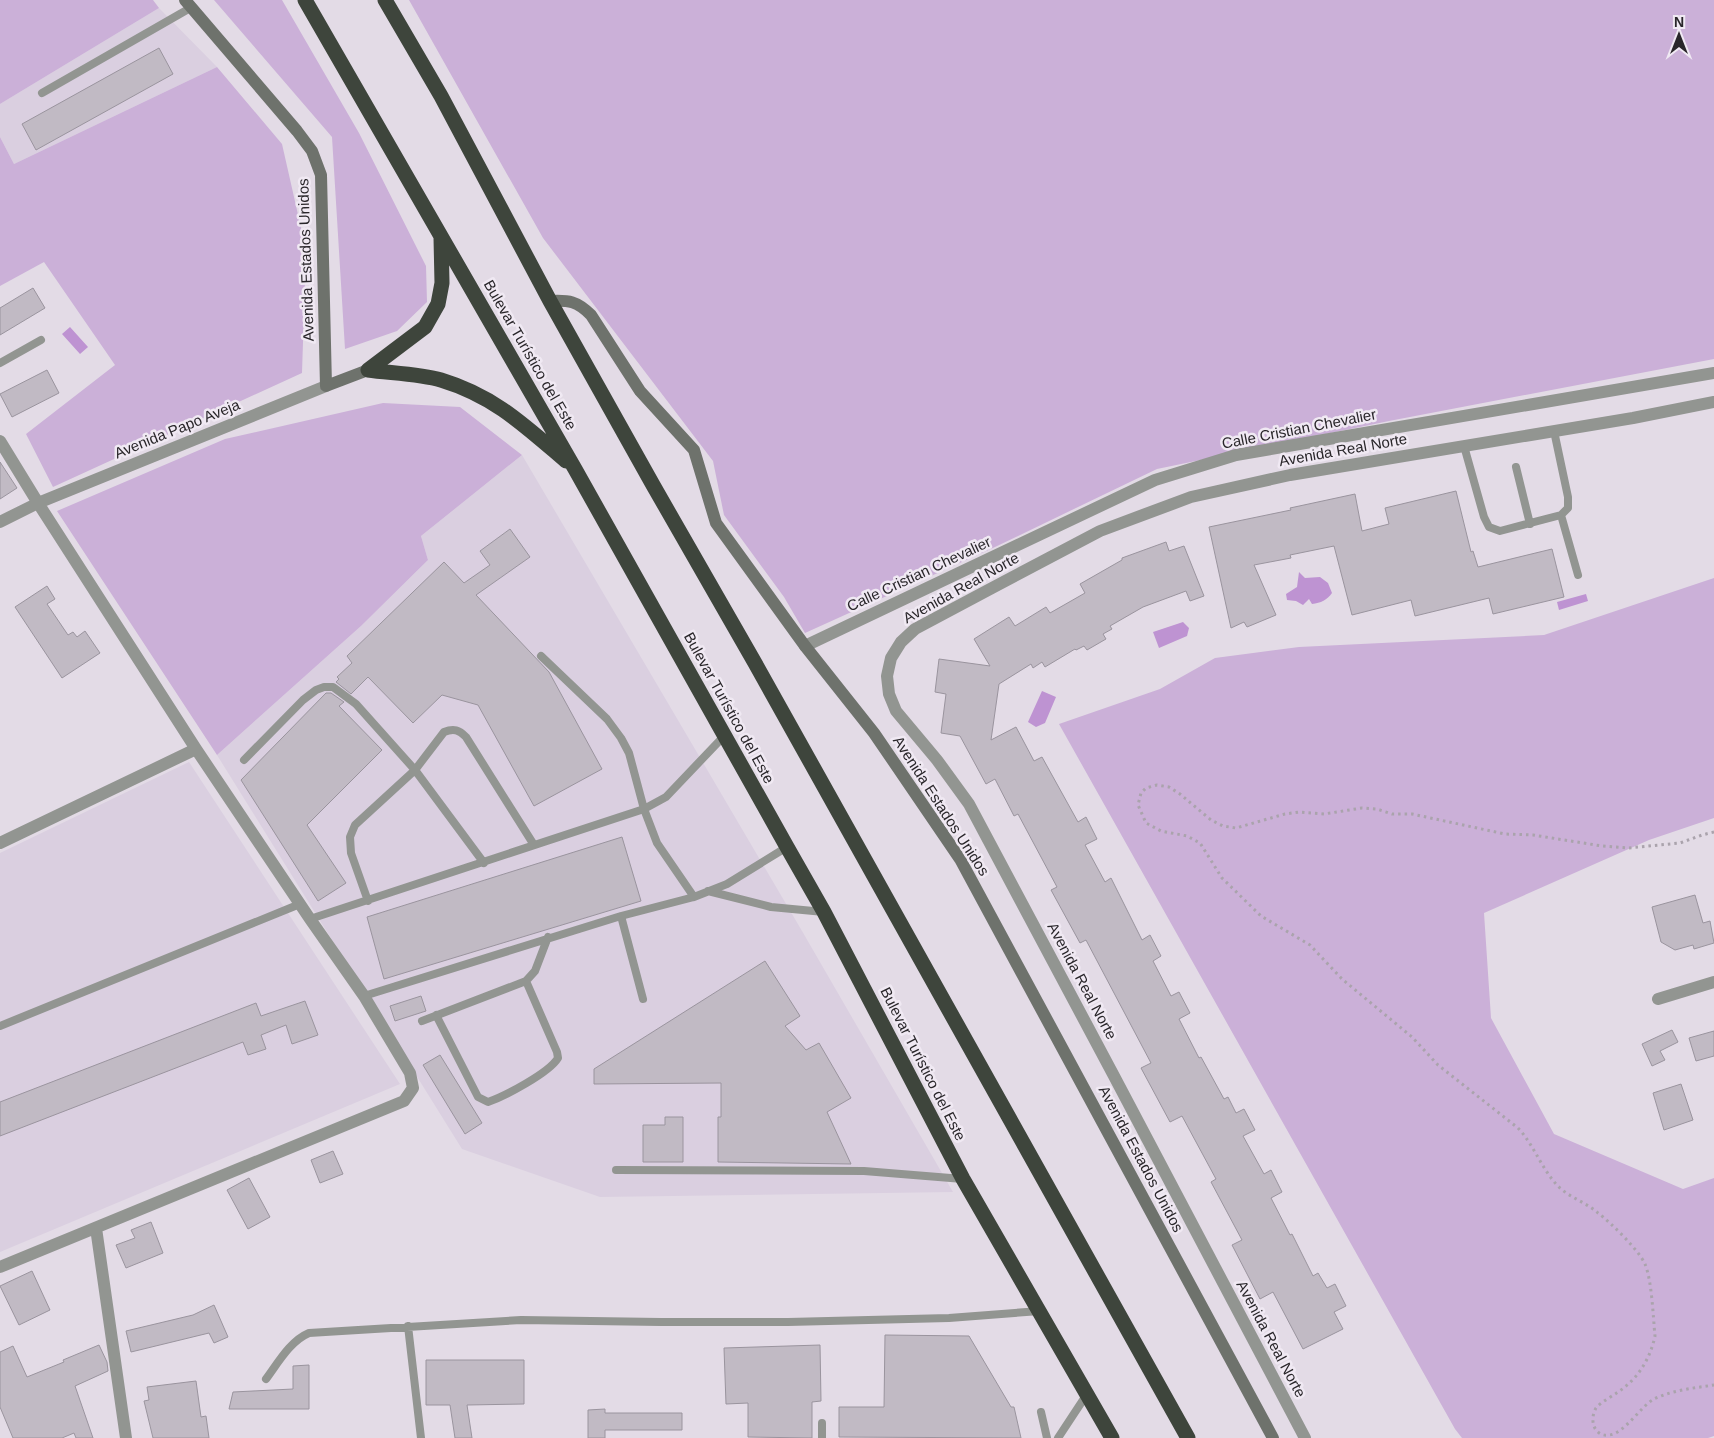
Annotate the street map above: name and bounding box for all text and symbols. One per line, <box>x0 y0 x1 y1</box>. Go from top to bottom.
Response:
north arrow <box>1654 10 1704 60</box>
text: N <box>1674 14 1684 30</box>
street label: Avenida Estados Unidos <box>294 178 317 342</box>
street label: Bulevar Turístico del Este <box>481 277 580 433</box>
street label: Avenida Papo Aveja <box>112 395 243 461</box>
street label: Calle Cristian Chevalier <box>1220 405 1377 452</box>
street label: Avenida Real Norte <box>1278 430 1408 469</box>
street label: Calle Cristian Chevalier <box>844 533 993 614</box>
street label: Avenida Real Norte <box>900 549 1022 626</box>
street label: Bulevar Turístico del Este <box>681 629 778 786</box>
street label: Avenida Estados Unidos <box>890 733 993 879</box>
street label: Avenida Real Norte <box>1044 919 1120 1042</box>
street label: Bulevar Turístico del Este <box>877 984 970 1143</box>
street label: Avenida Estados Unidos <box>1096 1083 1187 1235</box>
street label: Avenida Real Norte <box>1233 1277 1309 1400</box>

